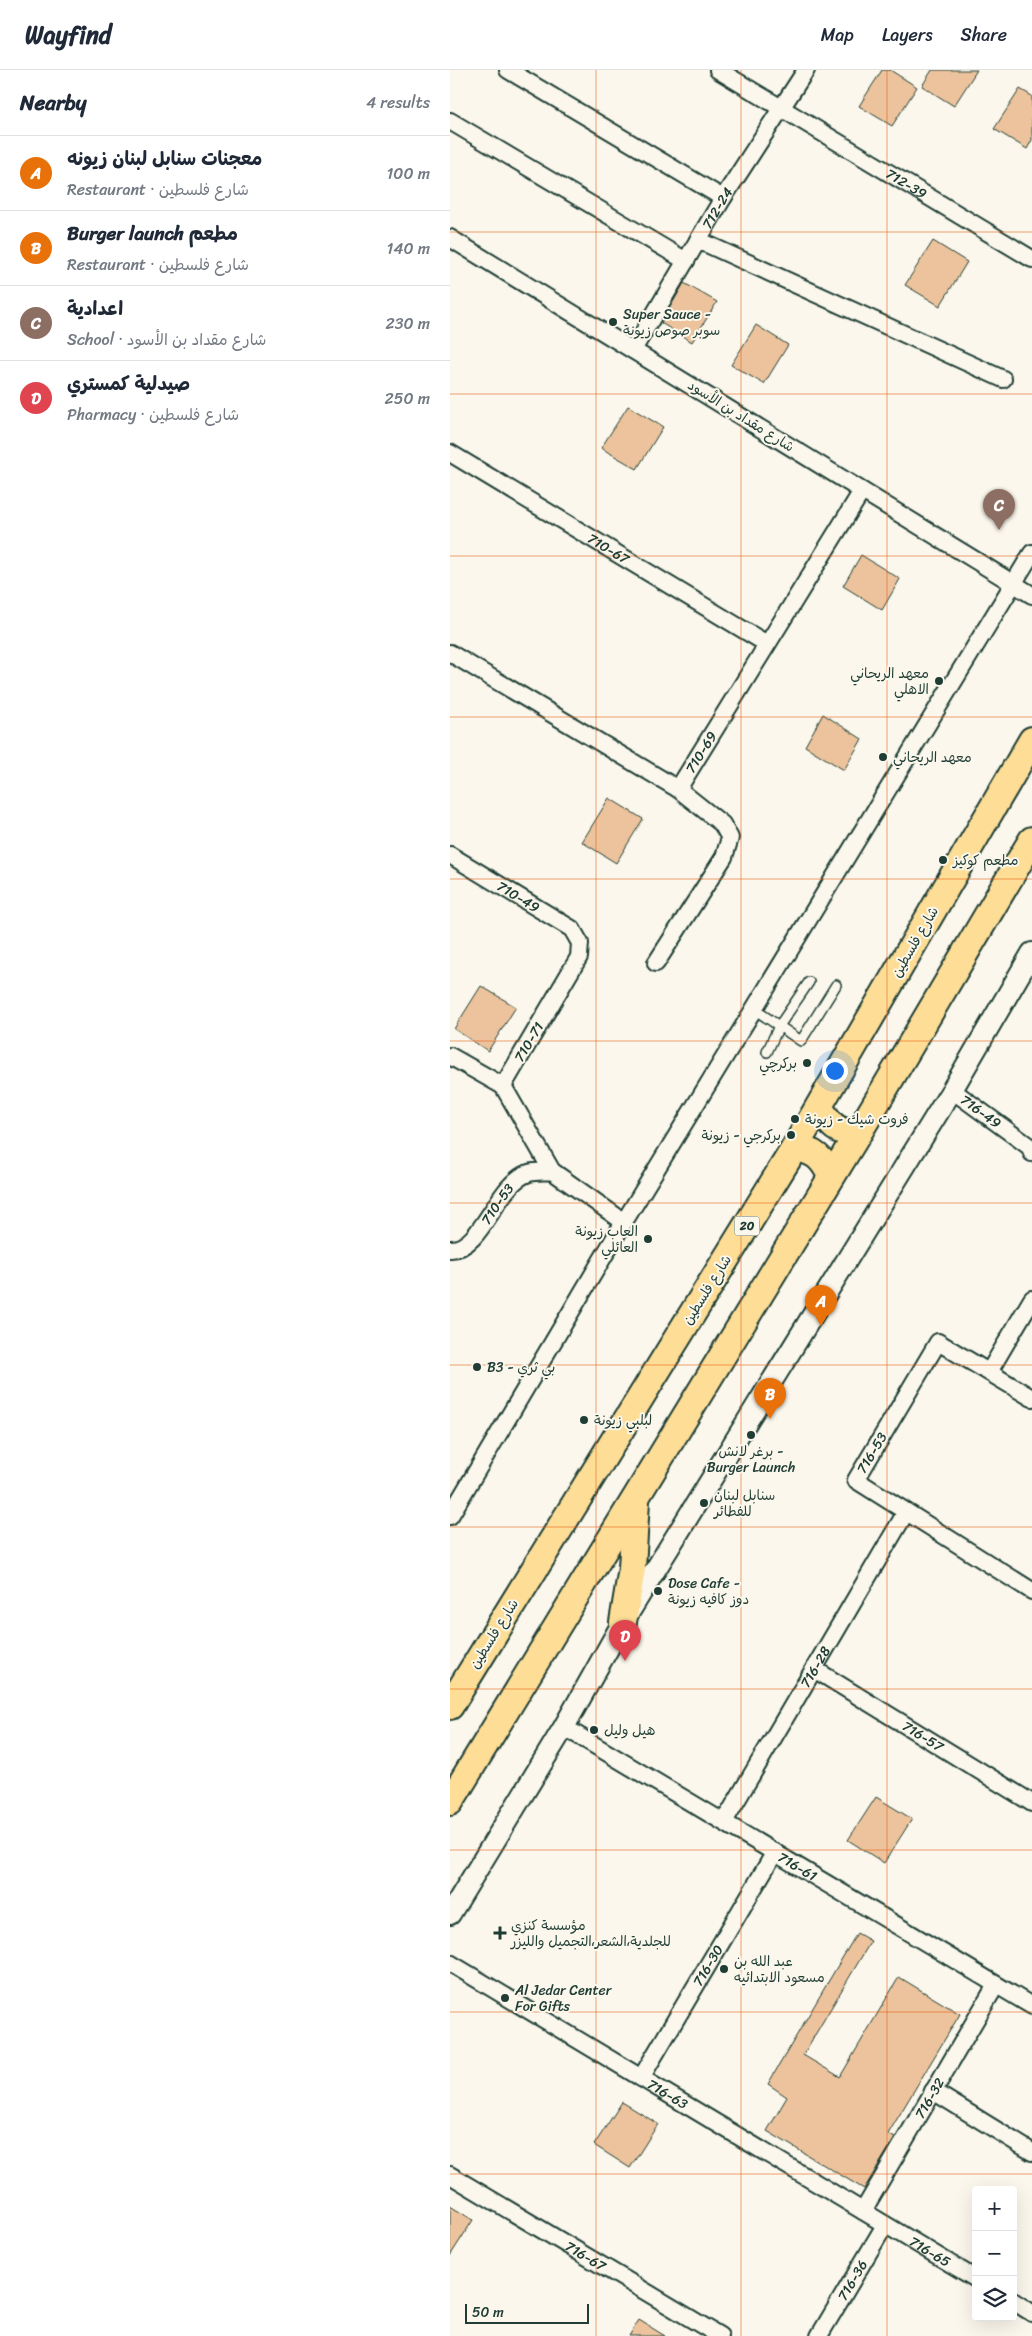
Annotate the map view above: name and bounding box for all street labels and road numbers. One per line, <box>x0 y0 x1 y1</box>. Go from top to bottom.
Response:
street label: 712-39 <box>881 161 933 206</box>
street label: 712-24 <box>695 182 740 234</box>
street label: شارع مقداد بن الأسود <box>683 373 799 459</box>
street label: 710-67 <box>583 526 635 571</box>
street label: 710-69 <box>678 726 724 778</box>
street label: 710-49 <box>492 874 545 919</box>
street label: شارع فلسطين <box>884 902 946 982</box>
street label: 710-71 <box>507 1017 551 1067</box>
street label: 716-49 <box>955 1088 1007 1135</box>
street label: 710-53 <box>474 1177 520 1230</box>
road number: 20 <box>734 1216 760 1236</box>
street label: شارع فلسطين <box>675 1250 739 1330</box>
street label: 716-53 <box>850 1427 894 1479</box>
street label: شارع فلسطين <box>462 1594 526 1674</box>
street label: 716-28 <box>793 1641 838 1693</box>
street label: 716-57 <box>897 1714 950 1759</box>
street label: 716-61 <box>773 1845 822 1888</box>
street label: 716-30 <box>686 1939 730 1991</box>
street label: 716-63 <box>642 2072 693 2116</box>
street label: 716-32 <box>907 2073 951 2124</box>
street label: 716-65 <box>904 2229 956 2274</box>
street label: 716-67 <box>560 2234 612 2279</box>
street label: 716-36 <box>830 2255 874 2305</box>

